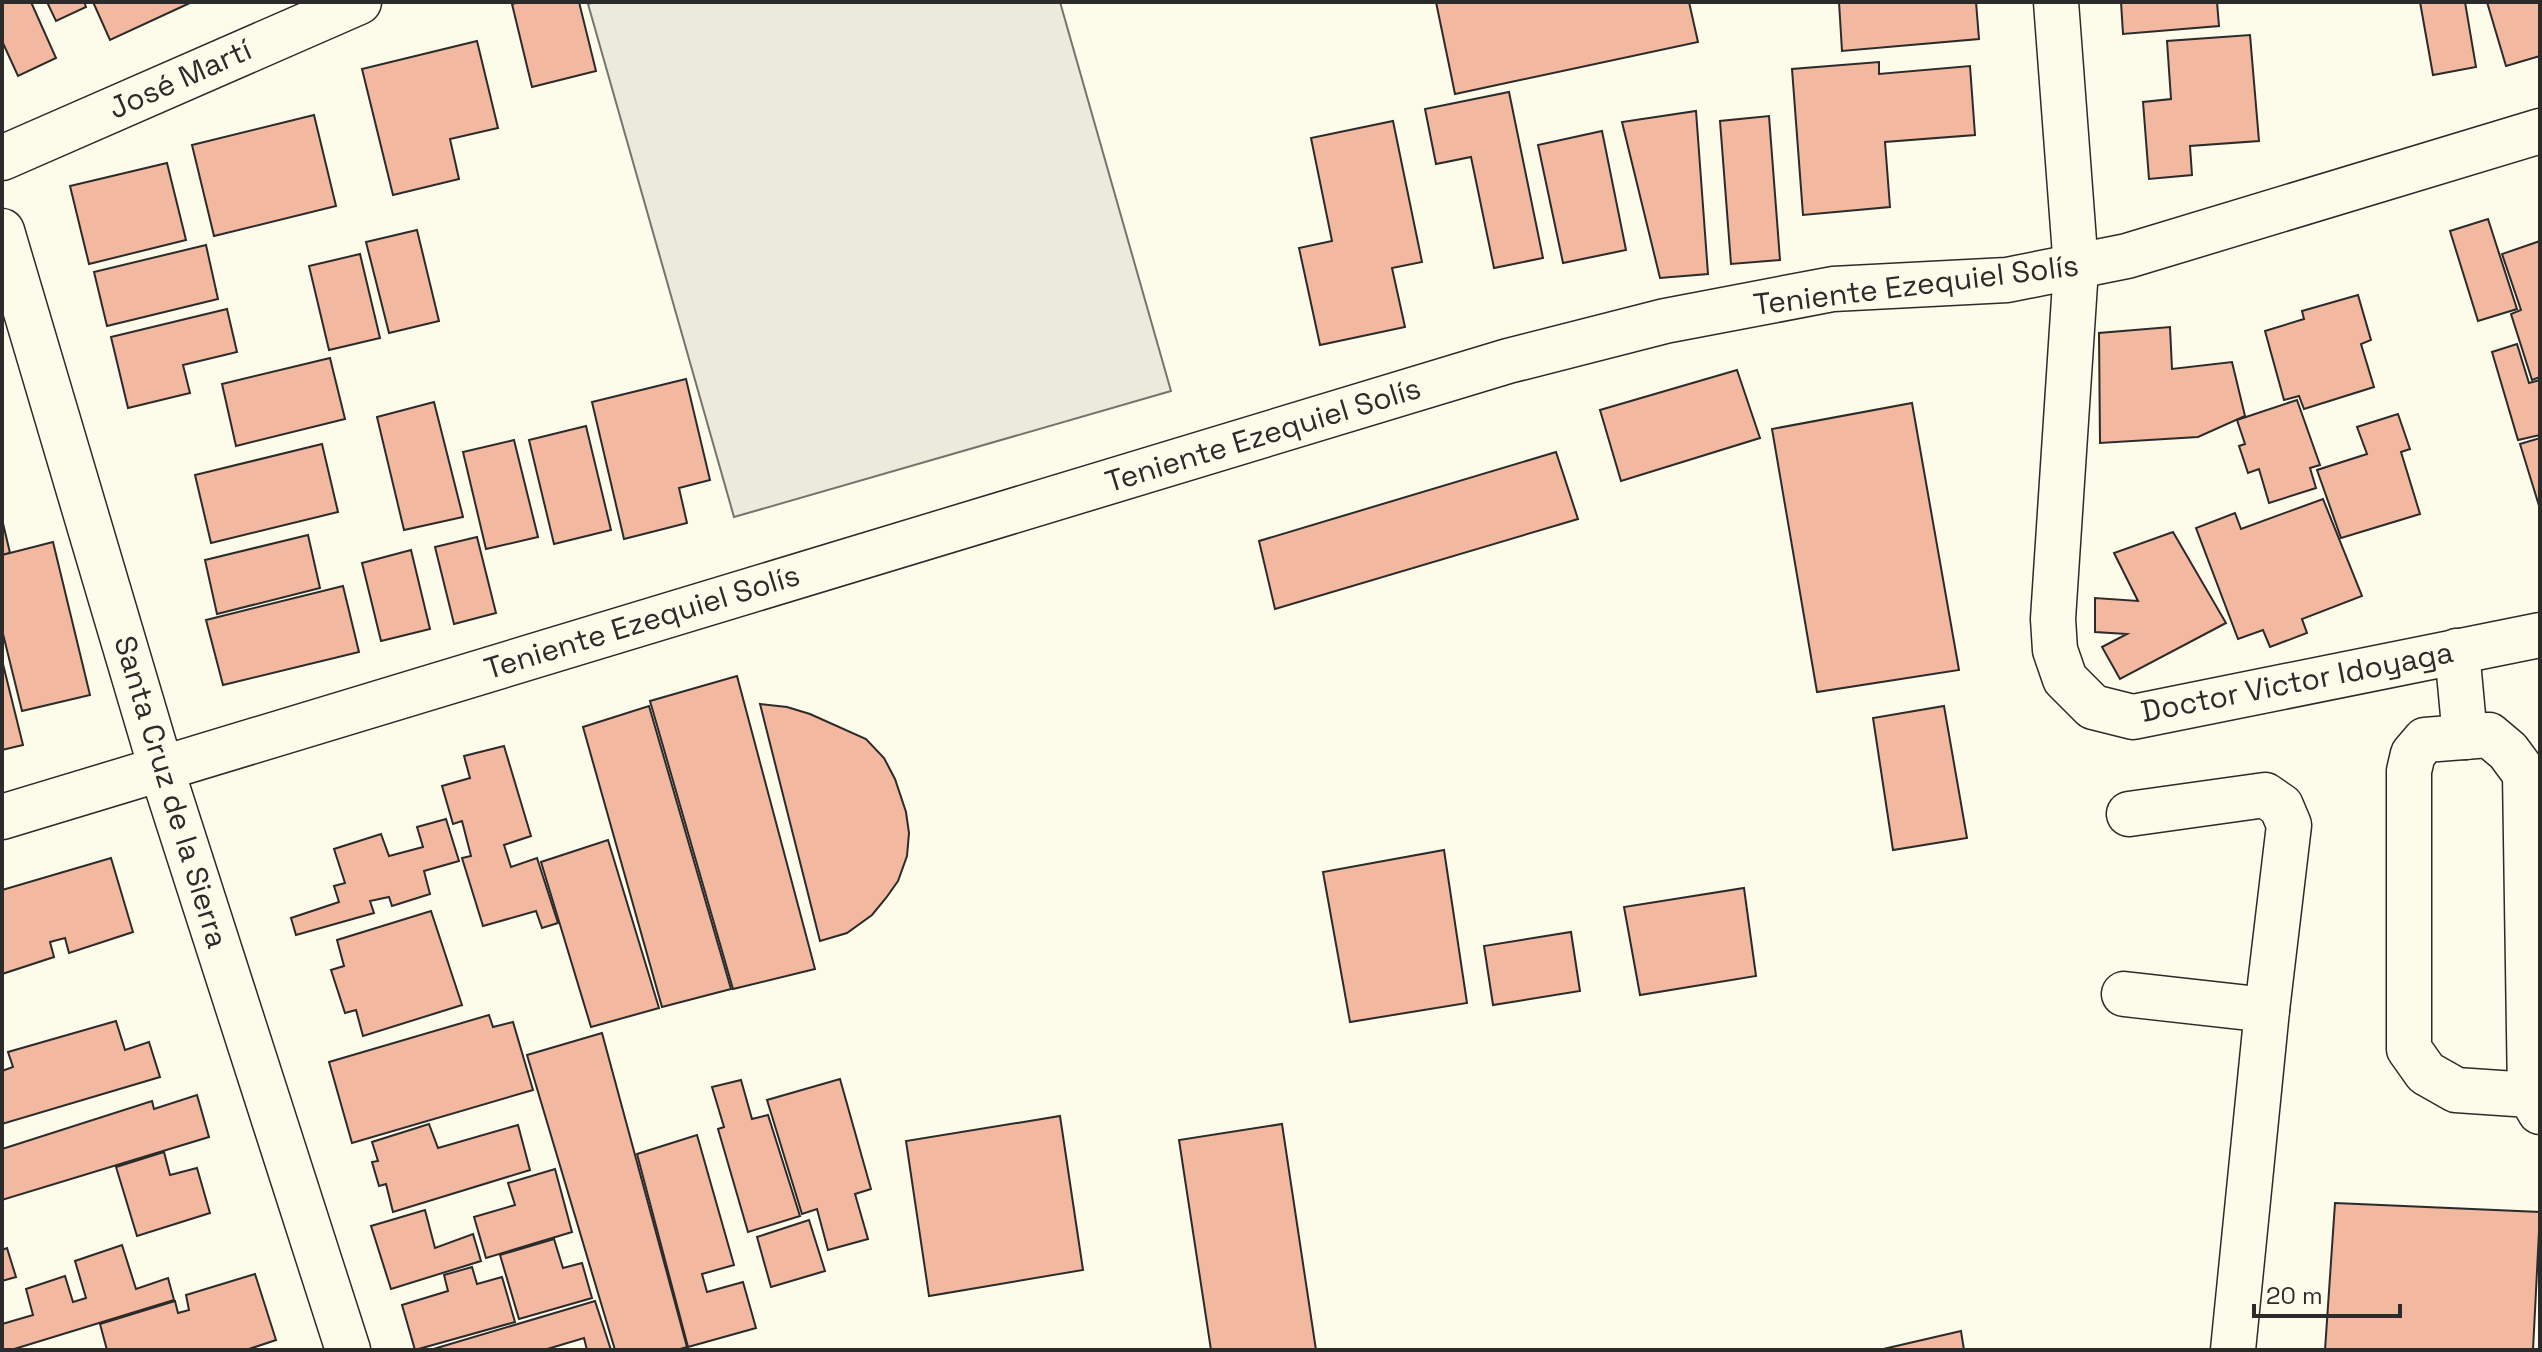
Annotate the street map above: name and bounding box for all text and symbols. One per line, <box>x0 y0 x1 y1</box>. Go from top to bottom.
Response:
street label: José Martí <box>102 29 258 127</box>
street label: Teniente Ezequiel Solís <box>1751 245 2081 324</box>
street label: Teniente Ezequiel Solís <box>1101 368 1425 501</box>
street label: Teniente Ezequiel Solís <box>480 555 804 688</box>
street label: Santa Cruz de la Sierra <box>105 631 238 953</box>
street label: Doctor Victor Idoyaga <box>2137 632 2456 731</box>
scale bar <box>2254 1268 2400 1318</box>
text: 20 m <box>2266 1280 2323 1311</box>

